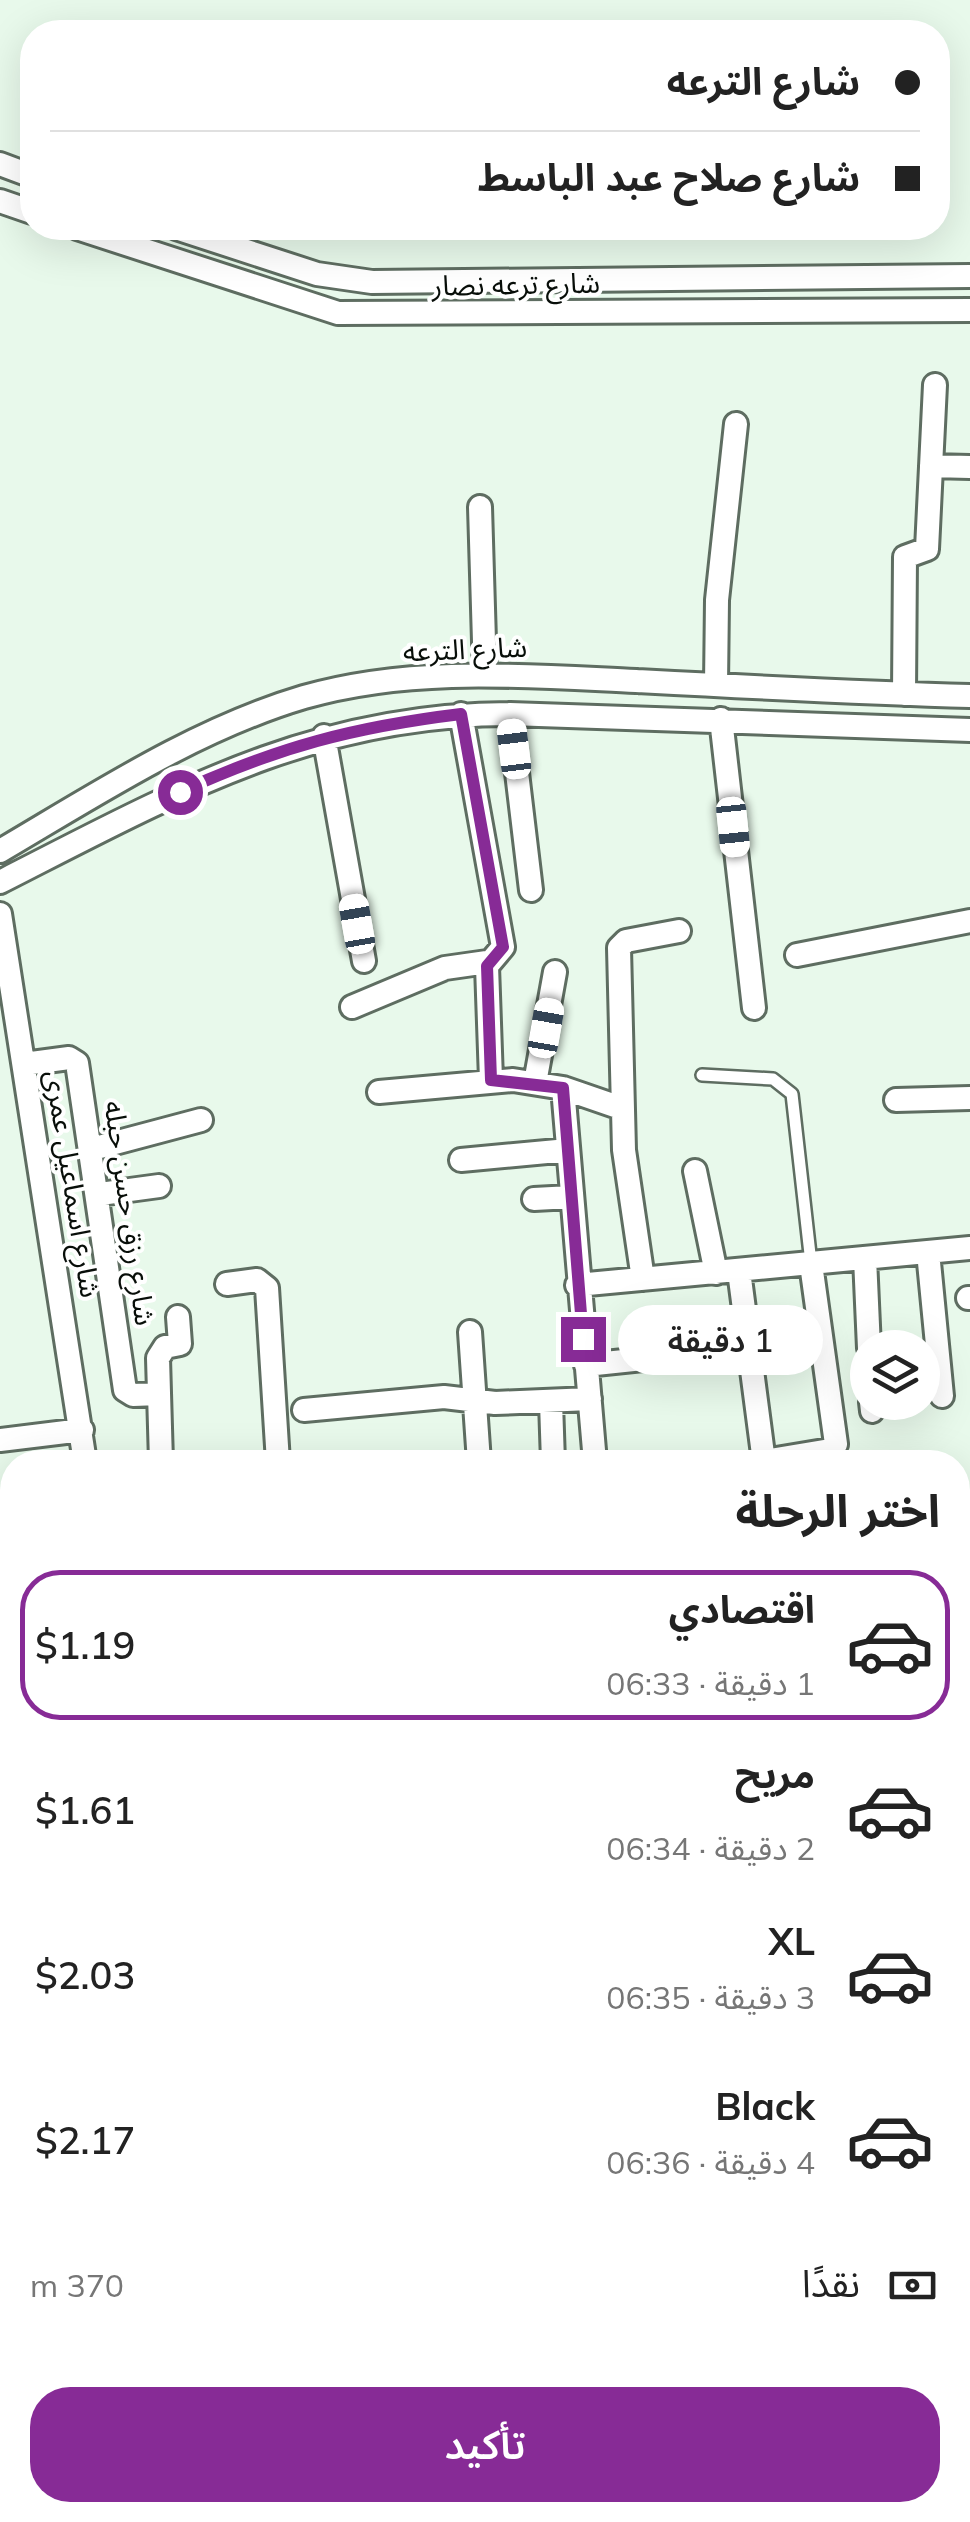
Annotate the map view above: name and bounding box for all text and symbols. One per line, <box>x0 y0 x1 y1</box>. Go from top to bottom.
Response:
text: شارع الترعه <box>667 57 860 105</box>
text: شارع صلاح عبد الباسط <box>478 153 860 201</box>
street label: شارع ترعه نصار <box>431 265 600 306</box>
street label: شارع الترعه <box>402 629 528 672</box>
car <box>495 717 533 781</box>
route start <box>158 770 203 815</box>
car <box>715 796 751 858</box>
car <box>337 892 377 956</box>
car <box>526 996 566 1060</box>
street label: شارع اسماعيل عمرى <box>34 1068 109 1301</box>
street label: شارع رزق حسن حبله <box>93 1098 164 1328</box>
callout: 1 دقيقة <box>618 1304 823 1374</box>
route end <box>561 1317 606 1362</box>
text: 1 دقيقة <box>668 1320 773 1360</box>
map controls <box>850 1330 940 1420</box>
button: layers <box>850 1330 940 1420</box>
text: اختر الرحلة <box>736 1482 940 1538</box>
text: اقتصادي <box>669 1585 815 1633</box>
icon: car <box>845 1600 935 1690</box>
text: $1.19 <box>35 1621 135 1669</box>
text: 1 دقيقة · 06:33 <box>606 1663 815 1703</box>
text: مريح <box>735 1750 815 1798</box>
icon: car <box>845 1765 935 1855</box>
text: $1.61 <box>35 1786 135 1834</box>
text: 2 دقيقة · 06:34 <box>606 1828 815 1868</box>
text: XL <box>768 1917 815 1965</box>
icon: car <box>845 1930 935 2020</box>
text: $2.03 <box>35 1951 135 1999</box>
text: 3 دقيقة · 06:35 <box>606 1977 815 2017</box>
text: Black <box>715 2082 815 2130</box>
icon: car <box>845 2095 935 2185</box>
text: $2.17 <box>35 2116 135 2164</box>
text: 4 دقيقة · 06:36 <box>606 2142 815 2182</box>
icon: cash <box>885 2258 940 2313</box>
text: نقدًا <box>802 2259 860 2307</box>
text: 370 m <box>30 2265 124 2305</box>
button: تأكيد <box>30 2387 940 2502</box>

